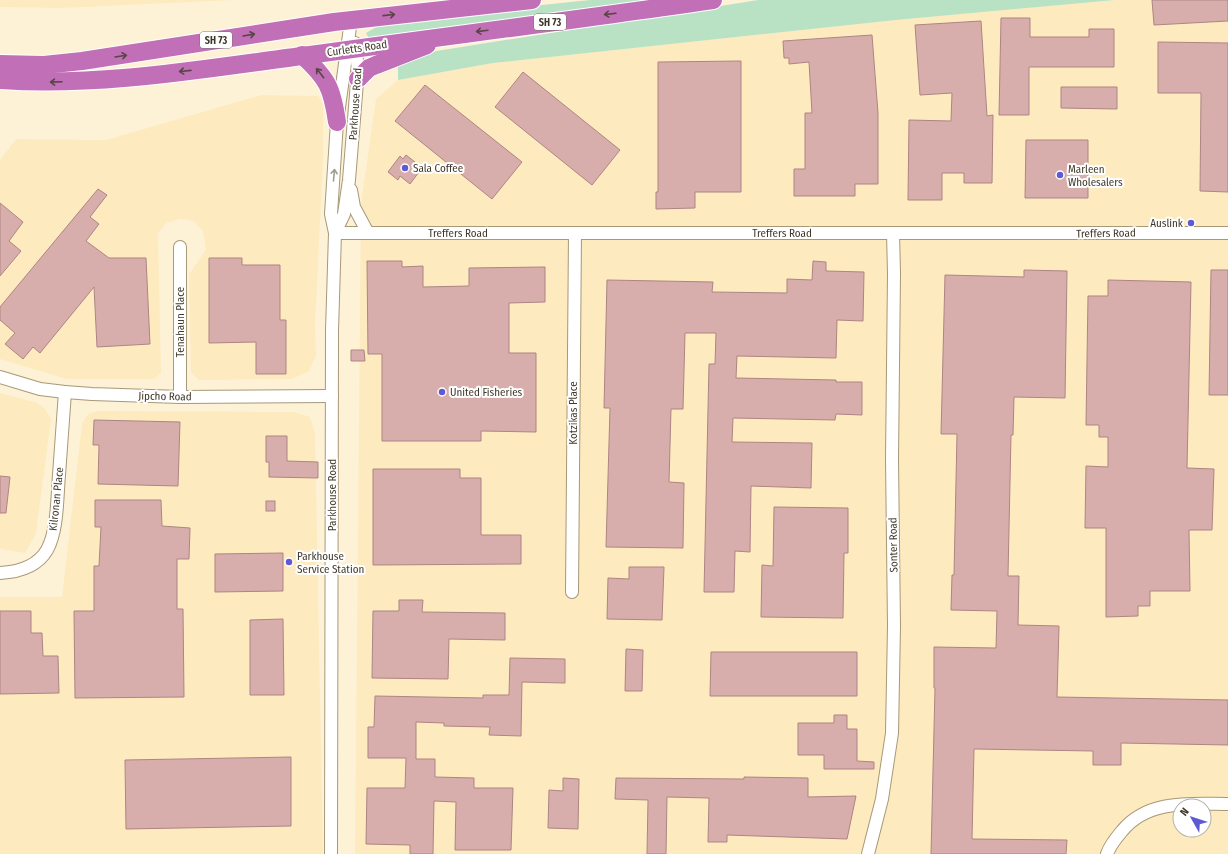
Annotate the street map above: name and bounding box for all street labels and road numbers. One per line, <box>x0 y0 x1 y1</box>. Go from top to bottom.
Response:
road number: SH 73 <box>534 14 566 30</box>
road number: SH 73 <box>200 32 232 48</box>
street label: Curletts Road <box>326 38 388 59</box>
street label: Parkhouse Road <box>346 67 365 141</box>
street label: Treffers Road <box>1076 226 1136 241</box>
street label: Treffers Road <box>428 227 488 240</box>
street label: Treffers Road <box>752 227 812 240</box>
street label: Tenahaun Place <box>174 287 187 357</box>
street label: Kotzikas Place <box>567 381 580 445</box>
street label: Jipcho Road <box>138 390 192 403</box>
street label: Parkhouse Road <box>326 459 339 531</box>
street label: Kilronan Place <box>47 466 66 532</box>
street label: Sonter Road <box>887 517 900 573</box>

